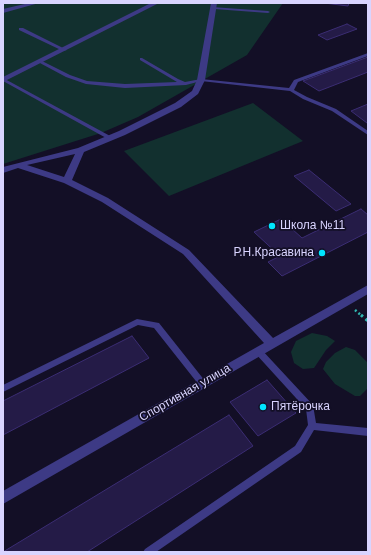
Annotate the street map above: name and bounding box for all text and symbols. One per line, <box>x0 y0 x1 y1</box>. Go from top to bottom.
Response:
place label: Школа №11 <box>280 219 345 233</box>
marker: Школа №11 <box>267 221 277 231</box>
place label: Р.Н.Красавина <box>234 246 314 260</box>
marker: Р.Н.Красавина <box>317 248 327 258</box>
street label: Спортивная улица <box>137 361 233 425</box>
place label: Пятёрочка <box>271 400 330 414</box>
marker: Пятёрочка <box>258 402 268 412</box>

